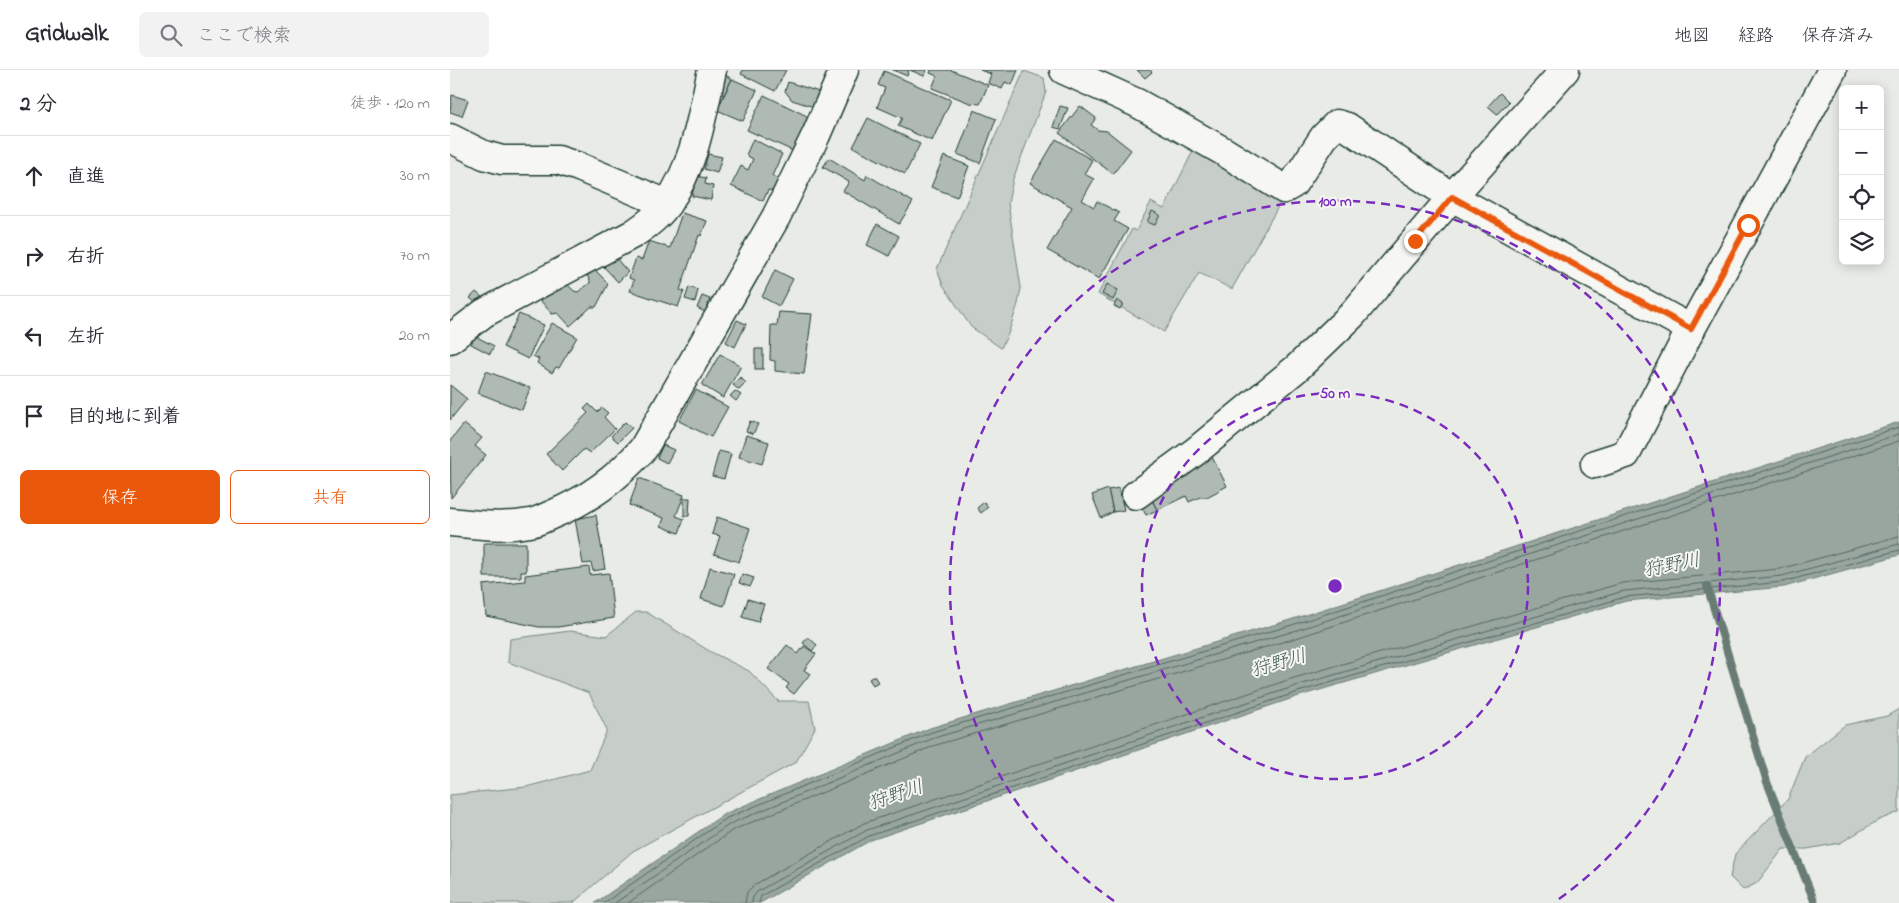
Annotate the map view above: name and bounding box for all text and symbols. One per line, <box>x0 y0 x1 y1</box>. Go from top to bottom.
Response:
search box <box>139 12 489 57</box>
text: Gridwalk <box>25 17 109 52</box>
icon: search <box>157 21 185 49</box>
text: ここで検索 <box>197 23 292 50</box>
text: 地図 <box>1674 24 1710 50</box>
text: 経路 <box>1738 24 1774 50</box>
text: 保存済み <box>1802 24 1874 50</box>
map controls <box>1839 85 1884 265</box>
button: + <box>1839 85 1884 130</box>
text: 2 分 <box>20 90 57 120</box>
text: 徒歩 · 120 m <box>350 92 430 116</box>
button: − <box>1839 130 1884 175</box>
icon: ahead <box>20 162 48 190</box>
text: 直進 <box>67 164 105 191</box>
text: 30 m <box>400 164 430 188</box>
button: locate <box>1839 175 1884 220</box>
text: 100 m <box>1318 191 1352 213</box>
route start <box>1737 214 1760 237</box>
button: layers <box>1839 220 1884 265</box>
route end <box>1404 230 1427 253</box>
icon: right <box>20 242 48 270</box>
text: 右折 <box>67 244 105 271</box>
text: 70 m <box>400 244 430 268</box>
icon: left <box>20 322 48 350</box>
text: 左折 <box>67 324 105 351</box>
text: 20 m <box>399 324 430 348</box>
text: 50 m <box>1320 383 1351 405</box>
icon: arrive <box>20 402 48 430</box>
text: 目的地に到着 <box>67 404 181 431</box>
button: 保存 <box>20 470 220 524</box>
button: 共有 <box>230 470 430 524</box>
water label: 狩野川 <box>1641 547 1703 585</box>
centre of rings <box>1326 577 1344 595</box>
water label: 狩野川 <box>1248 643 1310 685</box>
water label: 狩野川 <box>865 774 927 818</box>

